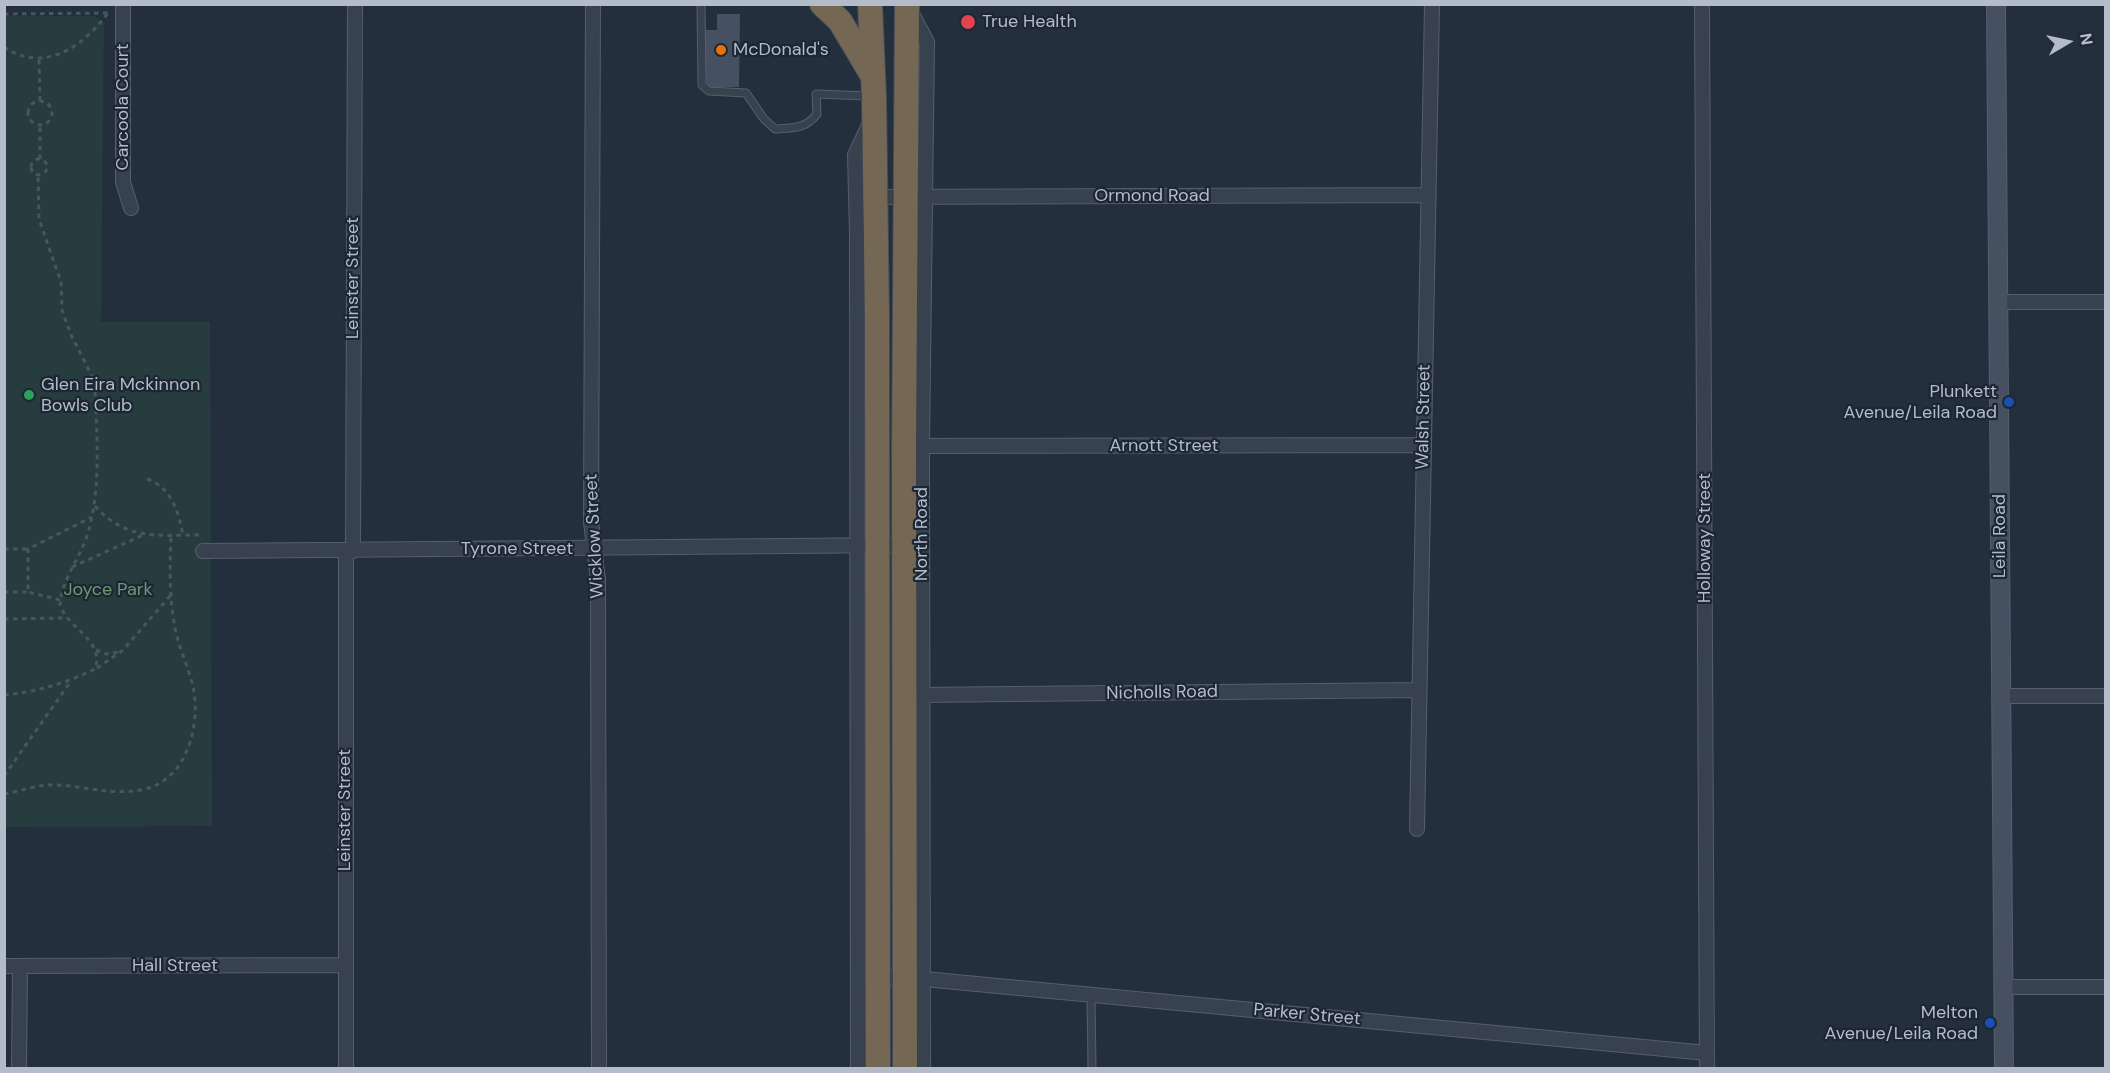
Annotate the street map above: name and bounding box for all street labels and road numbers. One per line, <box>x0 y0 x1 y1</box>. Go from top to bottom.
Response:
street label: Carcoola Court <box>112 44 134 170</box>
street label: Ormond Road <box>1094 185 1210 207</box>
street label: Leinster Street <box>342 217 364 339</box>
street label: Walsh Street <box>1412 364 1436 470</box>
street label: Arnott Street <box>1109 435 1219 457</box>
street label: Wicklow Street <box>581 473 609 599</box>
street label: Holloway Street <box>1694 473 1716 603</box>
street label: North Road <box>911 487 933 581</box>
street label: Leila Road <box>1989 494 2011 578</box>
street label: Tyrone Street <box>461 538 573 560</box>
street label: Nicholls Road <box>1106 681 1218 705</box>
street label: Leinster Street <box>334 749 356 871</box>
street label: Hall Street <box>132 955 218 977</box>
street label: Parker Street <box>1252 1000 1362 1030</box>

